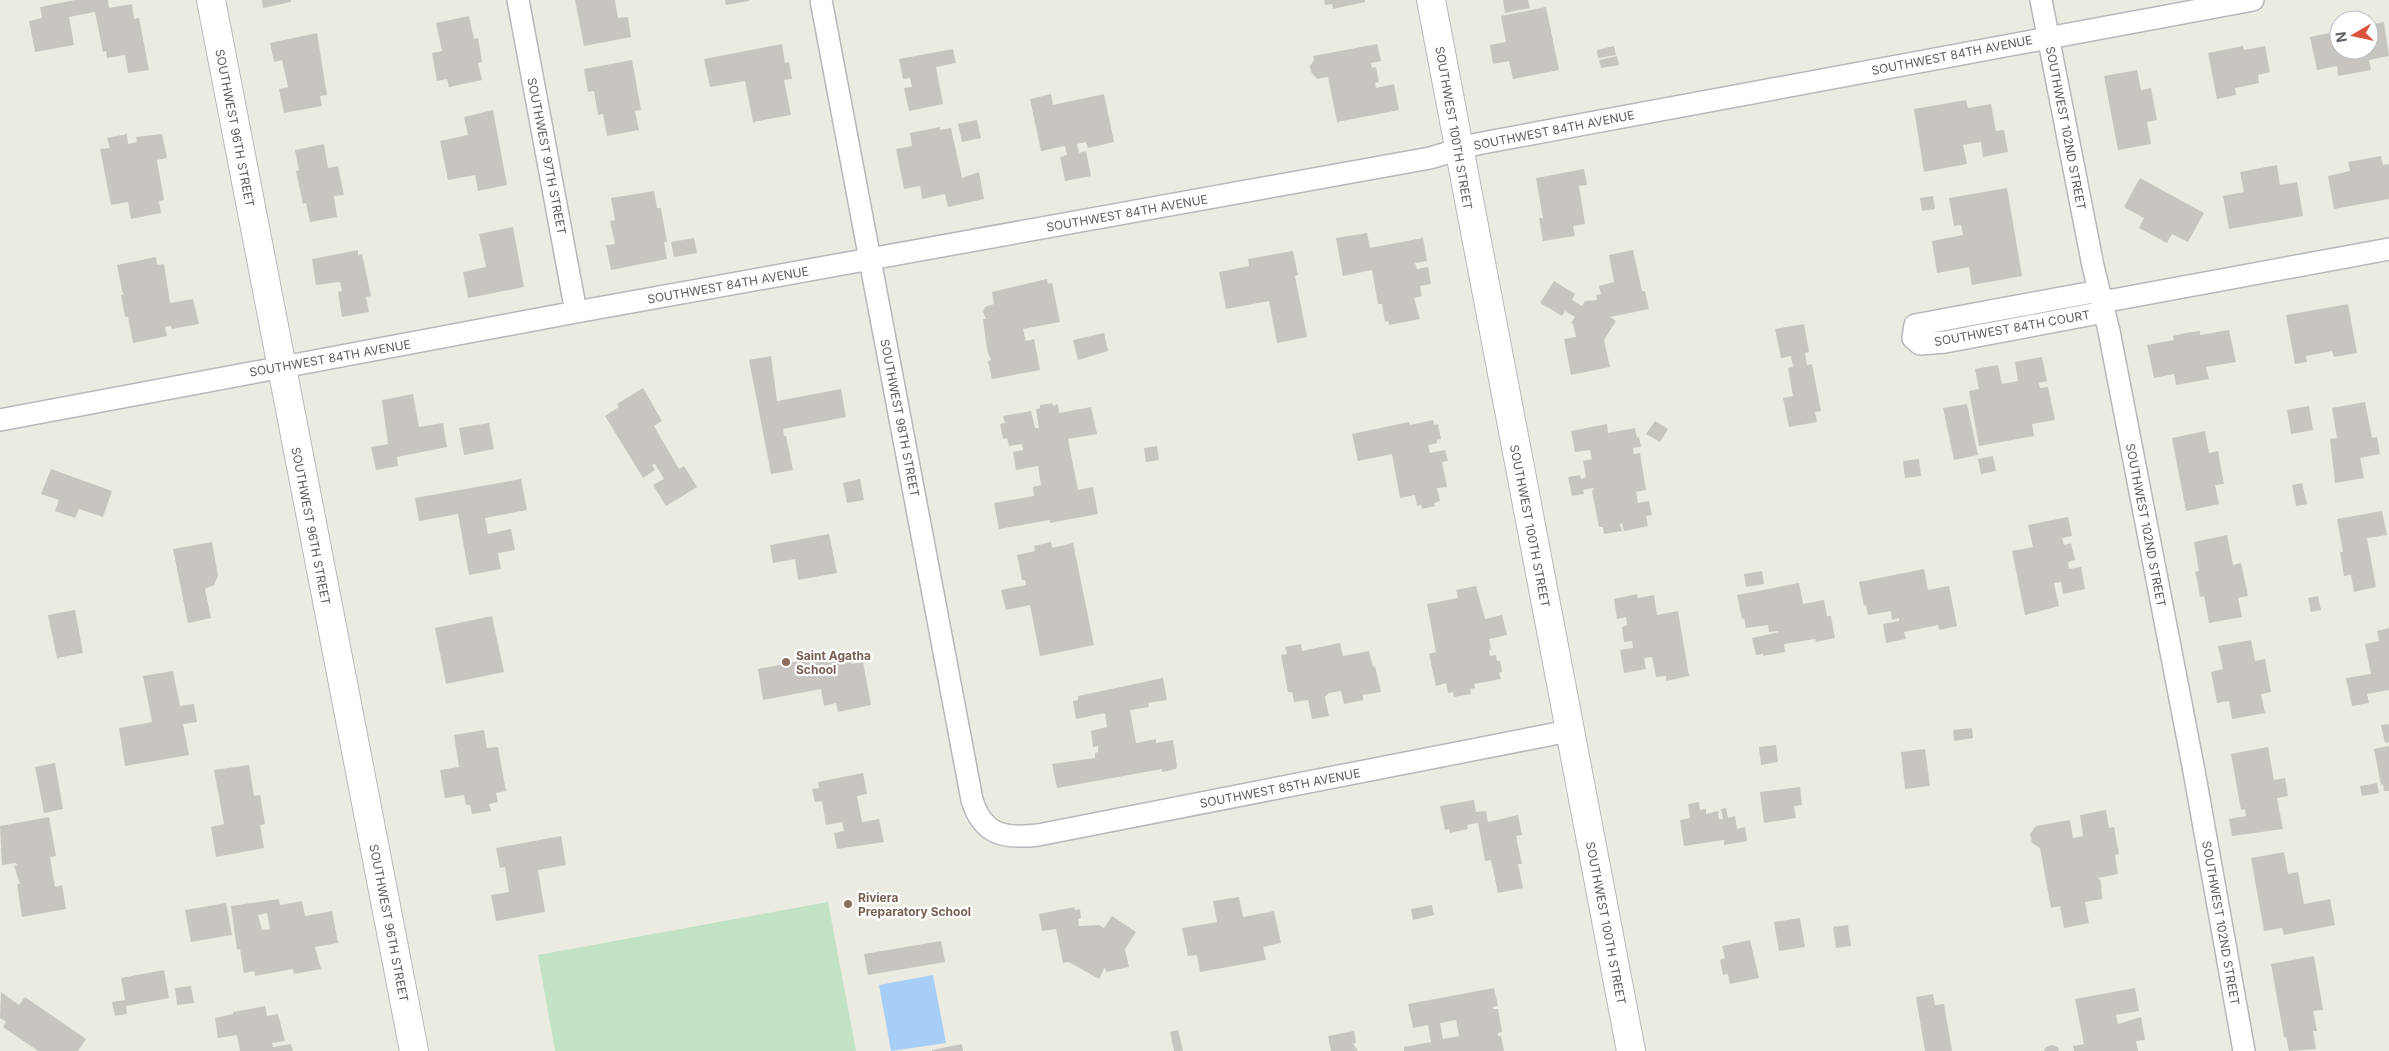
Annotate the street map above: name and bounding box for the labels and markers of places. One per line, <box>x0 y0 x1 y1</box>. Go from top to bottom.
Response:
place label: Saint Agatha School <box>796 648 871 677</box>
marker: Saint Agatha School <box>780 656 792 668</box>
place label: Riviera Preparatory School <box>858 890 971 919</box>
marker: Riviera Preparatory School <box>842 898 854 910</box>

